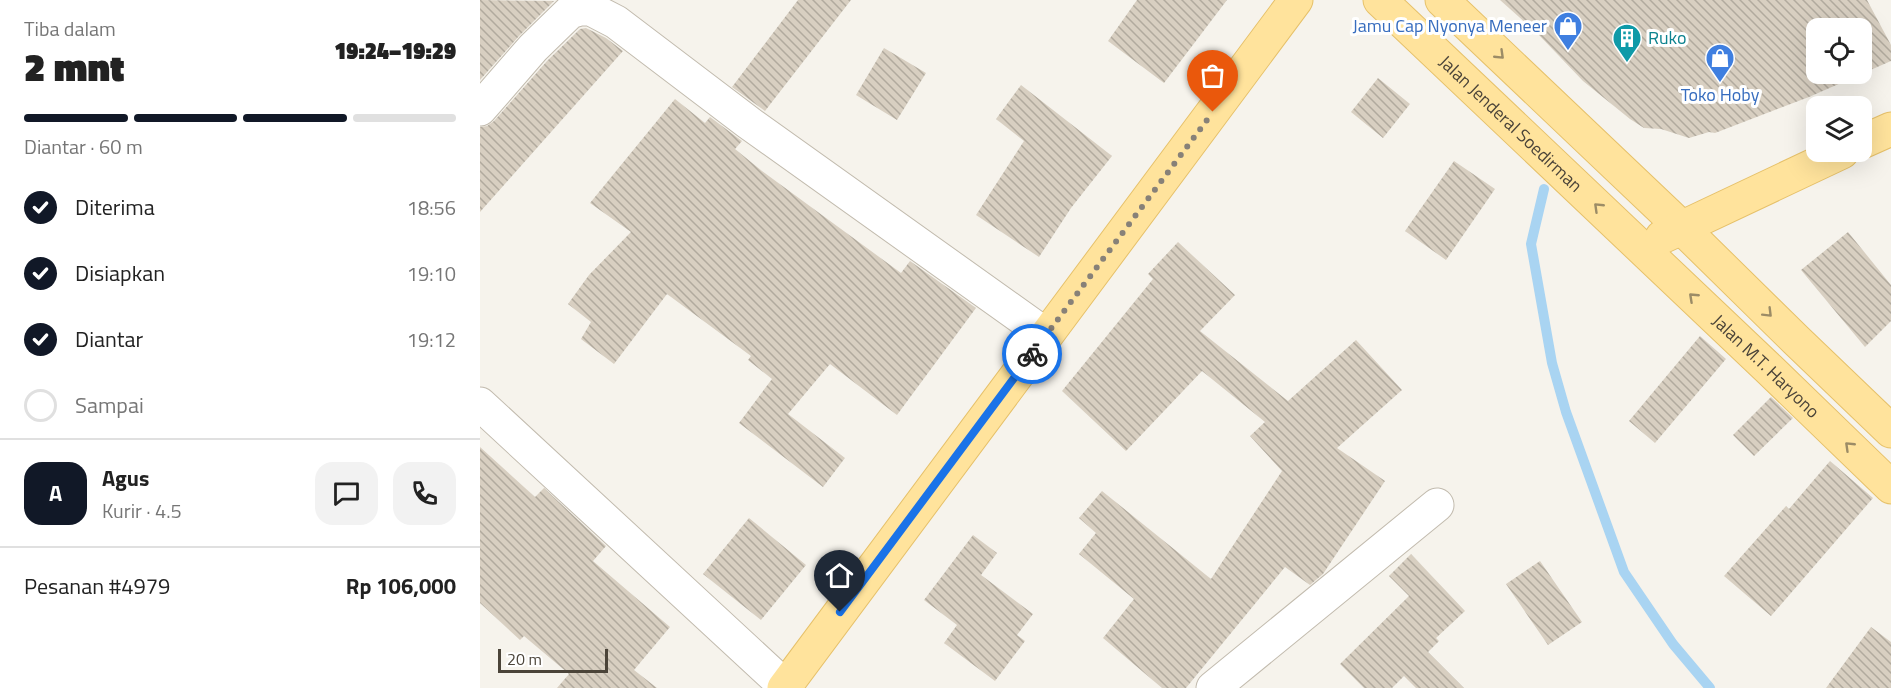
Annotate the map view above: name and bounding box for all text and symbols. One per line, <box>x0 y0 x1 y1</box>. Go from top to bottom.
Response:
shop icon: Jamu Cap Nyonya Meneer <box>1552 10 1584 52</box>
place label: Jamu Cap Nyonya Meneer <box>1352 12 1547 39</box>
text: Tiba dalam <box>24 13 116 44</box>
map controls <box>1806 18 1872 162</box>
button: locate <box>1806 18 1872 84</box>
building icon: Ruko <box>1611 22 1643 64</box>
place label: Ruko <box>1648 24 1686 51</box>
text: 19:24–19:29 <box>334 34 456 68</box>
text: 2 mnt <box>24 37 124 96</box>
shop icon: Toko Hoby <box>1704 42 1736 84</box>
one-way arrow <box>1493 48 1503 59</box>
street label: Jalan Jenderal Soedirman <box>1433 49 1589 198</box>
pin <box>1187 50 1238 112</box>
icon: bag <box>1196 59 1229 92</box>
place label: Toko Hoby <box>1681 81 1760 108</box>
button: layers <box>1806 96 1872 162</box>
text: Diantar · 60 m <box>24 131 143 162</box>
text: Diterima <box>75 190 155 224</box>
icon: check <box>24 191 57 224</box>
text: 18:56 <box>407 192 456 223</box>
one-way arrow <box>1595 203 1605 214</box>
text: Disiapkan <box>75 256 165 290</box>
icon: check <box>24 257 57 290</box>
text: 19:10 <box>407 258 456 289</box>
one-way arrow <box>1689 293 1700 304</box>
one-way arrow <box>1760 305 1771 316</box>
street label: Jalan M.T. Haryono <box>1706 308 1826 424</box>
text: Diantar <box>75 322 143 356</box>
icon: check <box>24 323 57 356</box>
text: 19:12 <box>407 324 456 355</box>
courier <box>1002 324 1062 384</box>
icon: bike <box>1016 338 1049 371</box>
text: Sampai <box>75 388 144 422</box>
one-way arrow <box>1845 443 1856 454</box>
text: Agus <box>102 461 149 495</box>
button: chat <box>315 462 378 525</box>
button: phone <box>393 462 456 525</box>
text: A <box>49 476 62 510</box>
text: Kurir · 4.5 <box>102 495 182 526</box>
pin <box>814 550 865 612</box>
icon: home <box>823 559 856 592</box>
text: Pesanan #4979 <box>24 569 170 603</box>
text: Rp 106,000 <box>346 569 456 603</box>
scale bar <box>498 646 608 674</box>
text: 20 m <box>507 647 542 671</box>

